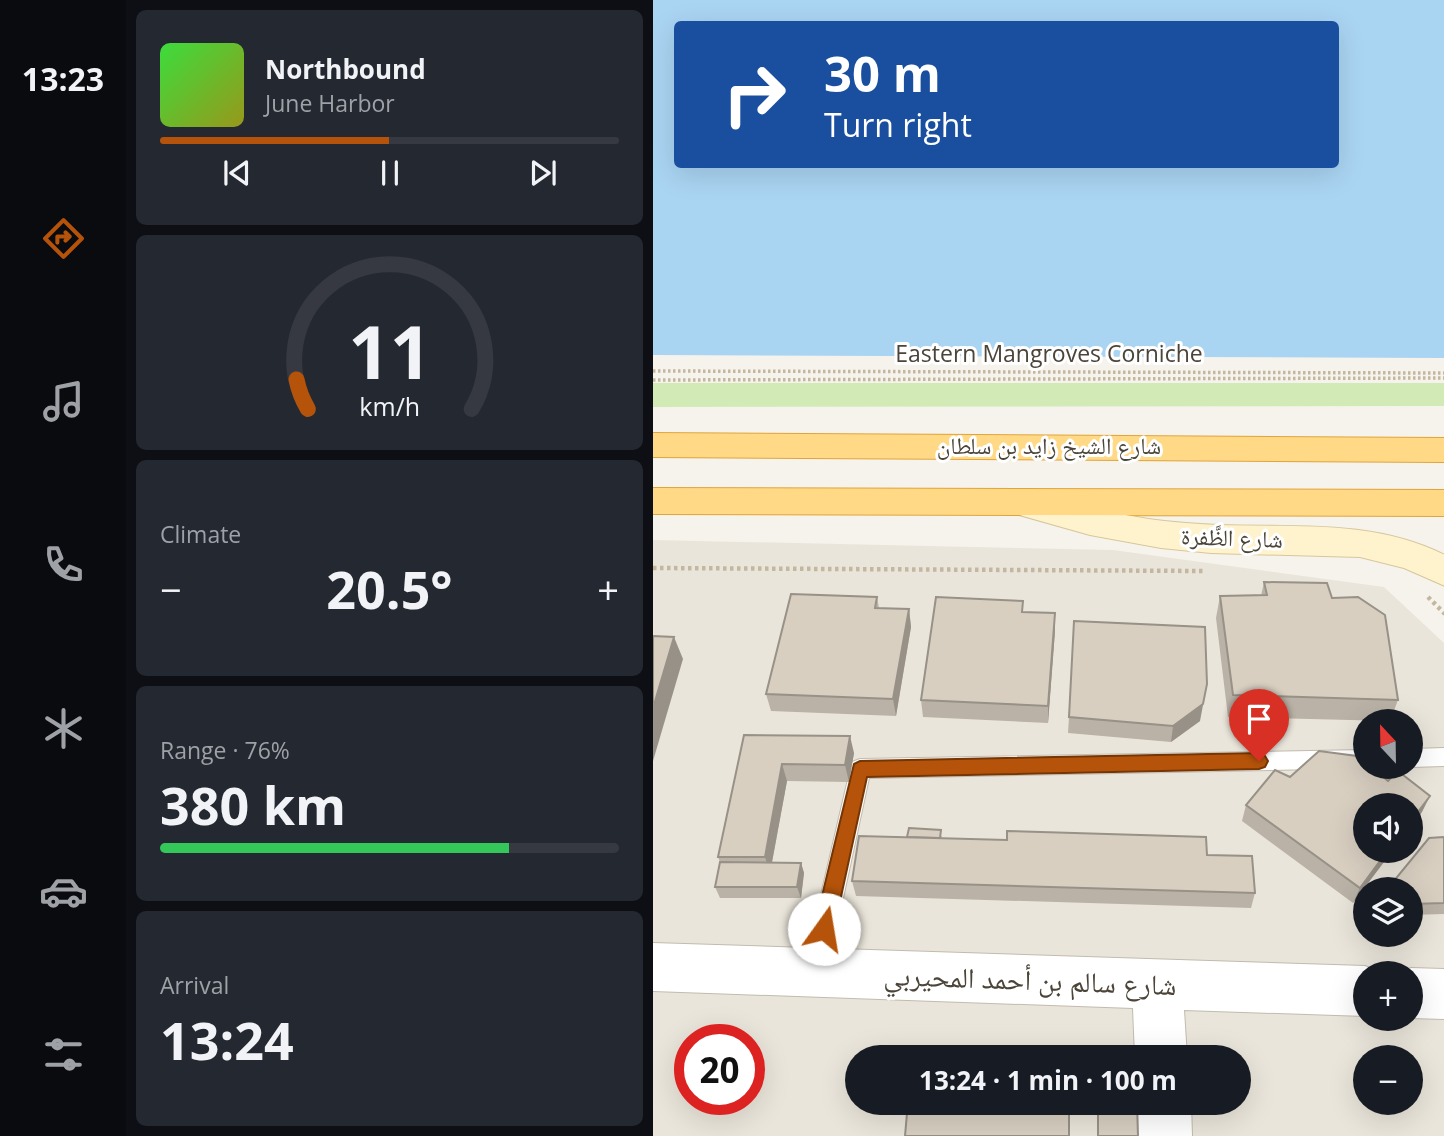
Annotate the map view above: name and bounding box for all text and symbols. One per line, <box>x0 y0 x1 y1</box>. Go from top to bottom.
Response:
text: 30 m <box>824 40 941 106</box>
icon: right <box>709 49 800 140</box>
text: Northbound <box>265 51 426 87</box>
text: 13:23 <box>22 57 104 100</box>
text: June Harbor <box>265 87 395 119</box>
text: Turn right <box>824 103 972 146</box>
icon: previous <box>218 154 256 192</box>
icon: pause <box>371 154 409 192</box>
icon: next <box>524 154 562 192</box>
icon: directions <box>39 214 88 263</box>
text: 11 <box>348 301 431 400</box>
street label: Eastern Mangroves Corniche <box>895 337 1203 369</box>
icon: music <box>39 377 88 426</box>
text: km/h <box>359 389 420 423</box>
street label: شارع الشيخ زايد بن سلطان <box>937 429 1161 461</box>
text: Climate <box>160 518 241 550</box>
street label: شارع الظَّفرة <box>1180 519 1284 555</box>
icon: phone <box>39 540 88 589</box>
text: 20.5° <box>326 553 453 624</box>
text: − <box>160 563 182 615</box>
text: + <box>597 563 619 615</box>
pin <box>1229 689 1289 761</box>
icon: arrive <box>1240 700 1278 738</box>
icon: climate <box>39 704 88 753</box>
north arrow <box>1353 709 1423 779</box>
map controls <box>1353 709 1423 1115</box>
text: Range · 76% <box>160 734 290 766</box>
text: 380 km <box>160 769 346 840</box>
button: sound <box>1353 793 1423 863</box>
icon: car <box>39 867 88 916</box>
button: layers <box>1353 877 1423 947</box>
position arrow <box>787 892 861 966</box>
street label: شارع سالم بن أحمد المحيربي <box>883 955 1177 1008</box>
button: + <box>1353 961 1423 1031</box>
text: Arrival <box>160 969 229 1001</box>
text: 13:24 <box>160 1004 294 1075</box>
speed limit sign: 20 <box>674 1024 765 1115</box>
icon: filters <box>39 1030 88 1079</box>
button: − <box>1353 1045 1423 1115</box>
text: 13:24 · 1 min · 100 m <box>919 1062 1177 1098</box>

